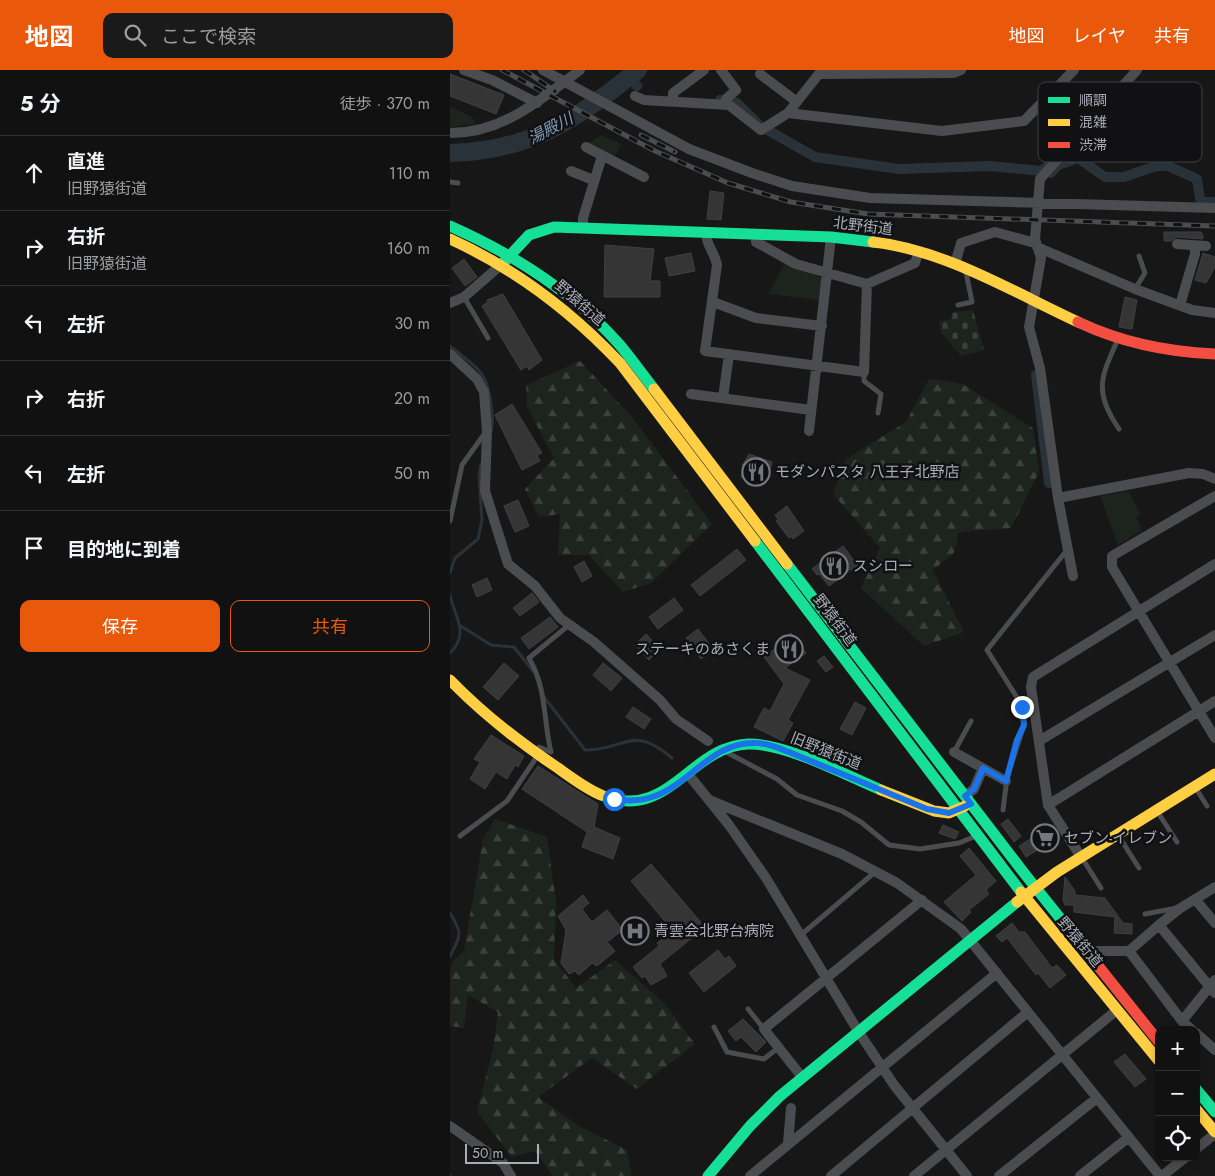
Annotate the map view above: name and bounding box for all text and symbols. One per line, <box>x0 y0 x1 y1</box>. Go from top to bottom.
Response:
search box <box>103 13 453 58</box>
text: 地図 <box>25 19 73 54</box>
icon: search <box>121 21 149 49</box>
text: ここで検索 <box>161 23 256 50</box>
text: 地図 <box>1009 23 1045 49</box>
text: レイヤ <box>1073 23 1126 49</box>
text: 共有 <box>1154 23 1190 49</box>
legend <box>1038 82 1202 162</box>
text: 5 分 <box>20 89 61 119</box>
text: 順調 <box>1079 90 1107 110</box>
text: 徒歩 · 370 m <box>340 92 430 115</box>
water label: 湯殿川 <box>524 106 579 150</box>
text: 混雑 <box>1079 112 1107 132</box>
text: 渋滞 <box>1079 135 1107 155</box>
text: 直進 <box>67 148 105 175</box>
icon: ahead <box>20 159 48 187</box>
text: 110 m <box>389 162 430 185</box>
text: 旧野猿街道 <box>67 177 147 200</box>
street label: 北野街道 <box>832 211 894 241</box>
text: 右折 <box>67 223 105 250</box>
icon: right <box>20 234 48 262</box>
text: 160 m <box>387 237 430 260</box>
text: 旧野猿街道 <box>67 252 147 275</box>
street label: 野猿街道 <box>550 275 610 331</box>
icon: left <box>20 309 48 337</box>
text: 左折 <box>67 311 105 338</box>
text: 30 m <box>394 312 430 335</box>
icon: right <box>20 384 48 412</box>
text: 右折 <box>67 386 105 413</box>
text: 20 m <box>394 387 430 410</box>
restaurant icon: モダンパスタ 八王子北野店 <box>741 457 771 487</box>
icon: left <box>20 459 48 487</box>
text: 左折 <box>67 461 105 488</box>
place label: モダンパスタ 八王子北野店 <box>775 461 960 483</box>
text: 50 m <box>394 462 430 485</box>
icon: arrive <box>20 534 48 562</box>
text: 目的地に到着 <box>67 536 181 563</box>
restaurant icon: スシロー <box>819 551 849 581</box>
place label: スシロー <box>853 555 913 577</box>
street label: 野猿街道 <box>808 589 862 651</box>
button: 保存 <box>20 600 220 652</box>
button: 共有 <box>230 600 430 652</box>
restaurant icon: ステーキのあさくま <box>774 634 804 664</box>
place label: ステーキのあさくま <box>635 638 770 660</box>
route end <box>1011 696 1034 719</box>
street label: 旧野猿街道 <box>787 727 865 775</box>
route start <box>603 788 626 811</box>
supermarket icon: セブン-イレブン <box>1030 823 1060 853</box>
place label: セブン-イレブン <box>1064 827 1172 849</box>
street label: 野猿街道 <box>1052 912 1108 972</box>
hospital icon: 青雲会北野台病院 <box>620 916 650 946</box>
place label: 青雲会北野台病院 <box>654 920 774 942</box>
map controls <box>1155 1026 1200 1161</box>
button: + <box>1155 1026 1200 1071</box>
button: − <box>1155 1071 1200 1116</box>
button: locate <box>1155 1116 1200 1161</box>
scale bar <box>465 1141 539 1164</box>
text: 50 m <box>472 1143 503 1163</box>

